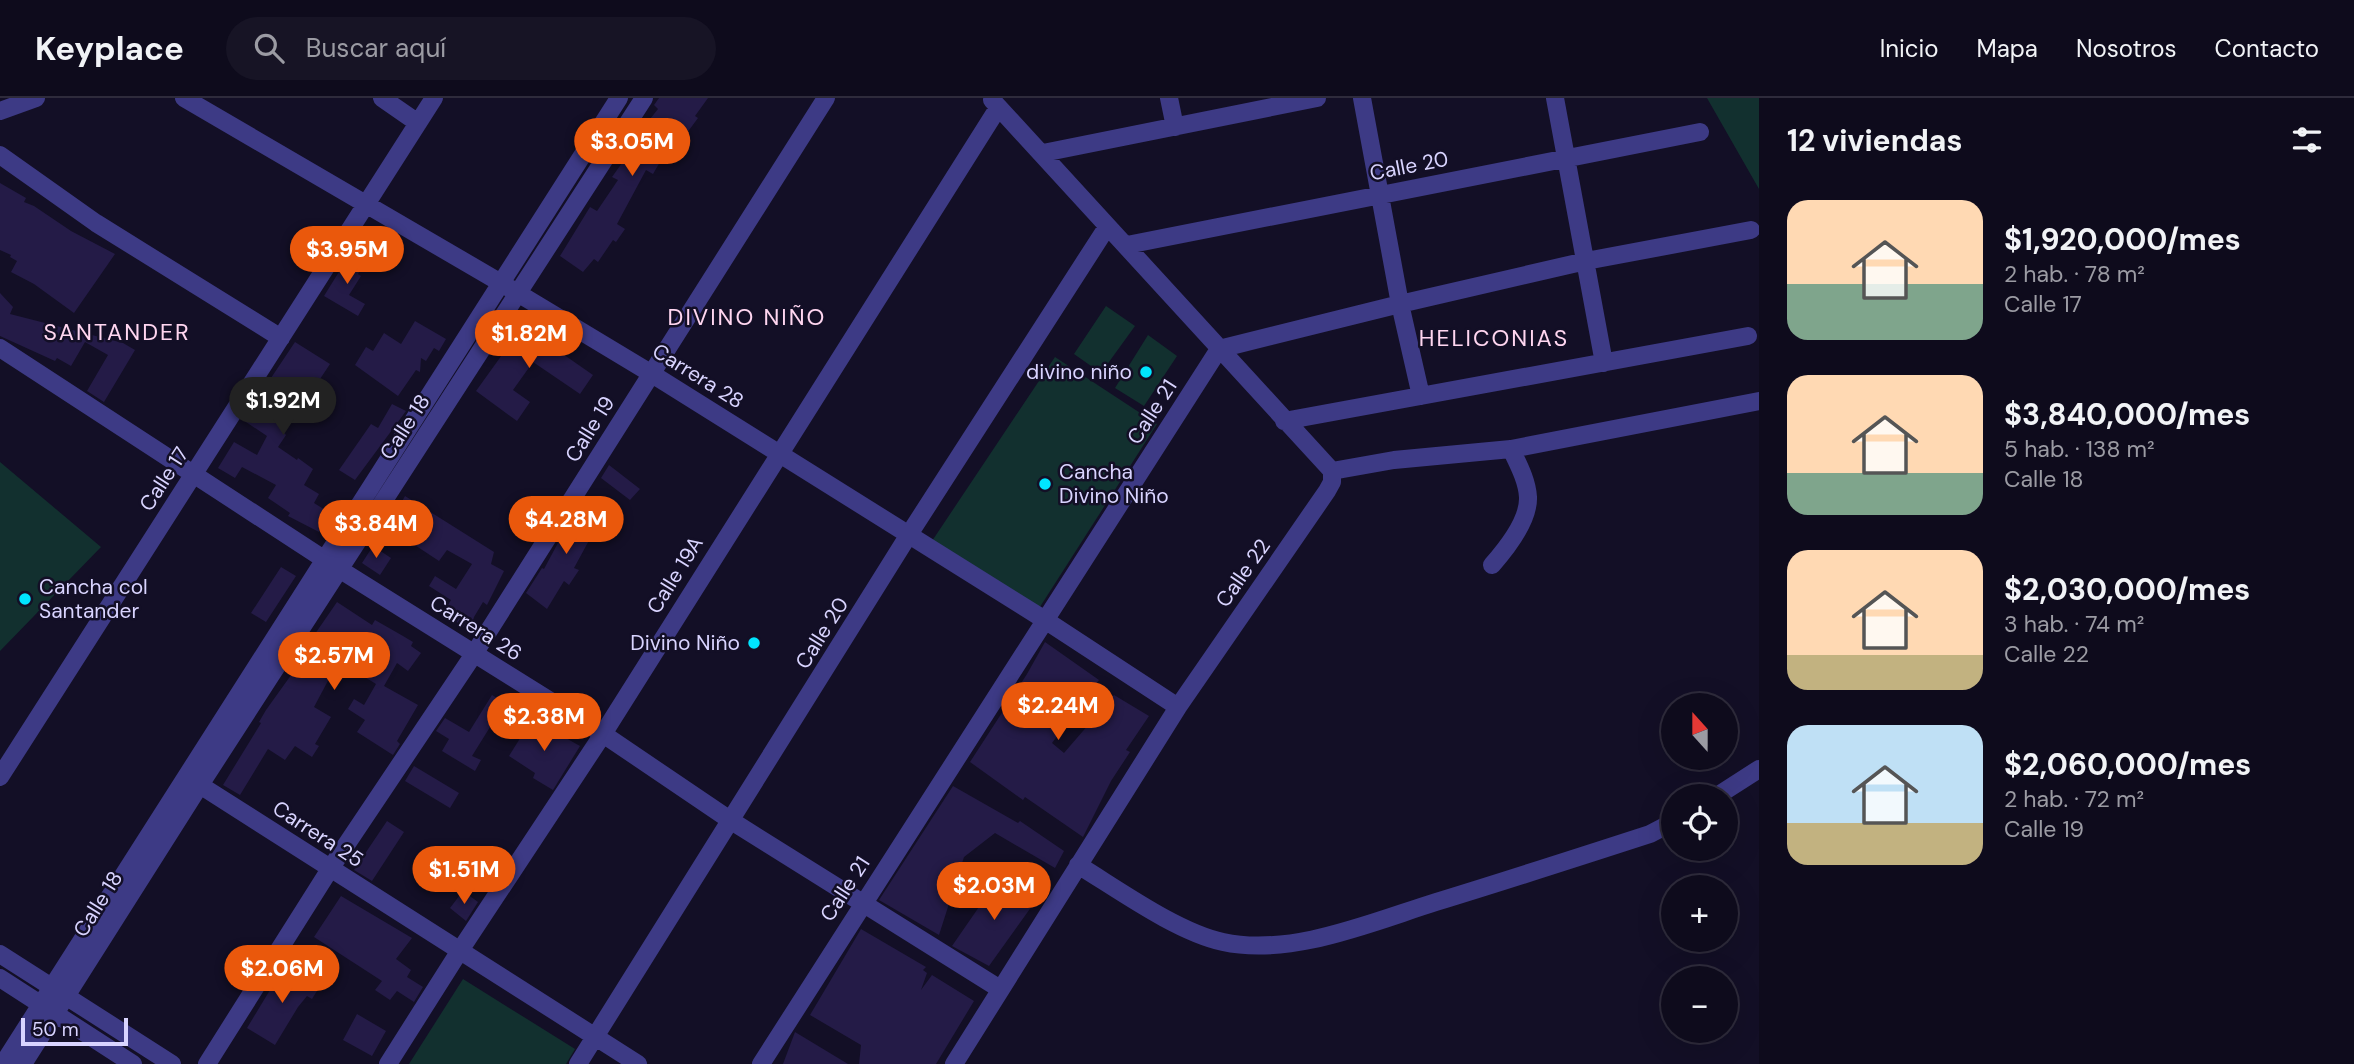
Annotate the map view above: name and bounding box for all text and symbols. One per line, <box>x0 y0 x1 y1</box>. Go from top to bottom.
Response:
search box <box>226 17 716 80</box>
text: Keyplace <box>35 27 184 70</box>
icon: search <box>250 29 288 67</box>
text: Buscar aquí <box>306 31 446 65</box>
text: Inicio <box>1880 33 1939 64</box>
text: Mapa <box>1977 33 2038 64</box>
text: Nosotros <box>2076 33 2177 64</box>
text: Contacto <box>2215 33 2319 64</box>
pin: $3.05M <box>575 118 689 178</box>
text: 12 viviendas <box>1787 121 1962 160</box>
icon: filters <box>2288 121 2326 159</box>
text: $3.05M <box>590 126 674 156</box>
street label: Calle 20 <box>1367 145 1451 187</box>
text: $1,920,000/mes <box>2004 220 2241 259</box>
pin: $3.95M <box>290 226 404 286</box>
icon: home <box>1843 228 1927 312</box>
text: $3.95M <box>306 234 388 264</box>
text: 2 hab. · 78 m² <box>2004 259 2145 289</box>
text: Calle 17 <box>2004 289 2082 319</box>
district label: DIVINO NIÑO <box>668 302 826 332</box>
pin: $1.82M <box>472 310 586 370</box>
district label: SANTANDER <box>43 317 191 347</box>
text: $1.82M <box>491 318 567 348</box>
district label: HELICONIAS <box>1419 323 1569 353</box>
street label: Carrera 28 <box>647 337 749 415</box>
place label: divino niño <box>1026 358 1132 386</box>
marker: divino niño <box>1138 364 1154 380</box>
street label: Calle 21 <box>1121 374 1183 450</box>
pin: $1.92M <box>226 378 340 437</box>
text: $1.92M <box>245 385 321 415</box>
street label: Calle 18 <box>373 389 437 465</box>
street label: Calle 19 <box>559 391 621 467</box>
text: $3,840,000/mes <box>2004 395 2250 434</box>
icon: home <box>1843 403 1927 487</box>
text: 5 hab. · 138 m² <box>2004 434 2155 464</box>
street label: Calle 17 <box>133 442 195 516</box>
place label: Cancha Divino Niño <box>1059 458 1169 510</box>
text: Calle 18 <box>2004 464 2084 494</box>
marker: Cancha Divino Niño <box>1037 476 1053 492</box>
pin: $4.28M <box>509 496 623 556</box>
pin: $3.84M <box>319 500 433 560</box>
text: $4.28M <box>525 504 607 534</box>
text: $3.84M <box>334 508 418 538</box>
street label: Calle 19A <box>640 531 710 619</box>
street label: Calle 22 <box>1209 533 1277 613</box>
text: $2,030,000/mes <box>2004 570 2250 609</box>
place label: Cancha col Santander <box>39 573 148 625</box>
icon: home <box>1843 578 1927 662</box>
street label: Carrera 26 <box>425 589 527 667</box>
marker: Cancha col Santander <box>17 591 33 607</box>
street label: Calle 20 <box>789 592 855 674</box>
text: 3 hab. · 74 m² <box>2004 609 2144 639</box>
place label: Divino Niño <box>630 629 740 657</box>
pin: $2.57M <box>277 632 391 692</box>
marker: Divino Niño <box>746 635 762 651</box>
text: Calle 22 <box>2004 639 2089 669</box>
text: $2.57M <box>294 640 374 670</box>
pin: $2.24M <box>1001 682 1115 742</box>
text: $2.24M <box>1017 690 1099 720</box>
north arrow <box>1661 693 1738 770</box>
map controls <box>1661 693 1738 1043</box>
pin: $2.38M <box>487 694 601 753</box>
text: $2.38M <box>503 701 585 731</box>
text: $2,060,000/mes <box>2004 745 2251 784</box>
icon: home <box>1843 753 1927 837</box>
button: locate <box>1661 784 1738 861</box>
text: 2 hab. · 72 m² <box>2004 784 2144 814</box>
street label: Carrera 25 <box>267 794 369 874</box>
text: Calle 19 <box>2004 814 2084 844</box>
pin: $1.51M <box>407 846 521 906</box>
street label: Calle 21 <box>814 851 876 927</box>
text: $1.51M <box>428 854 500 884</box>
pin: $2.03M <box>937 862 1051 922</box>
street label: Calle 18 <box>67 866 129 942</box>
text: $2.03M <box>953 870 1035 900</box>
button: + <box>1661 875 1738 952</box>
pin: $2.06M <box>225 946 339 1005</box>
text: $2.06M <box>240 953 324 983</box>
button: − <box>1661 966 1738 1043</box>
scale bar <box>21 1015 128 1047</box>
text: 50 m <box>32 1017 79 1042</box>

